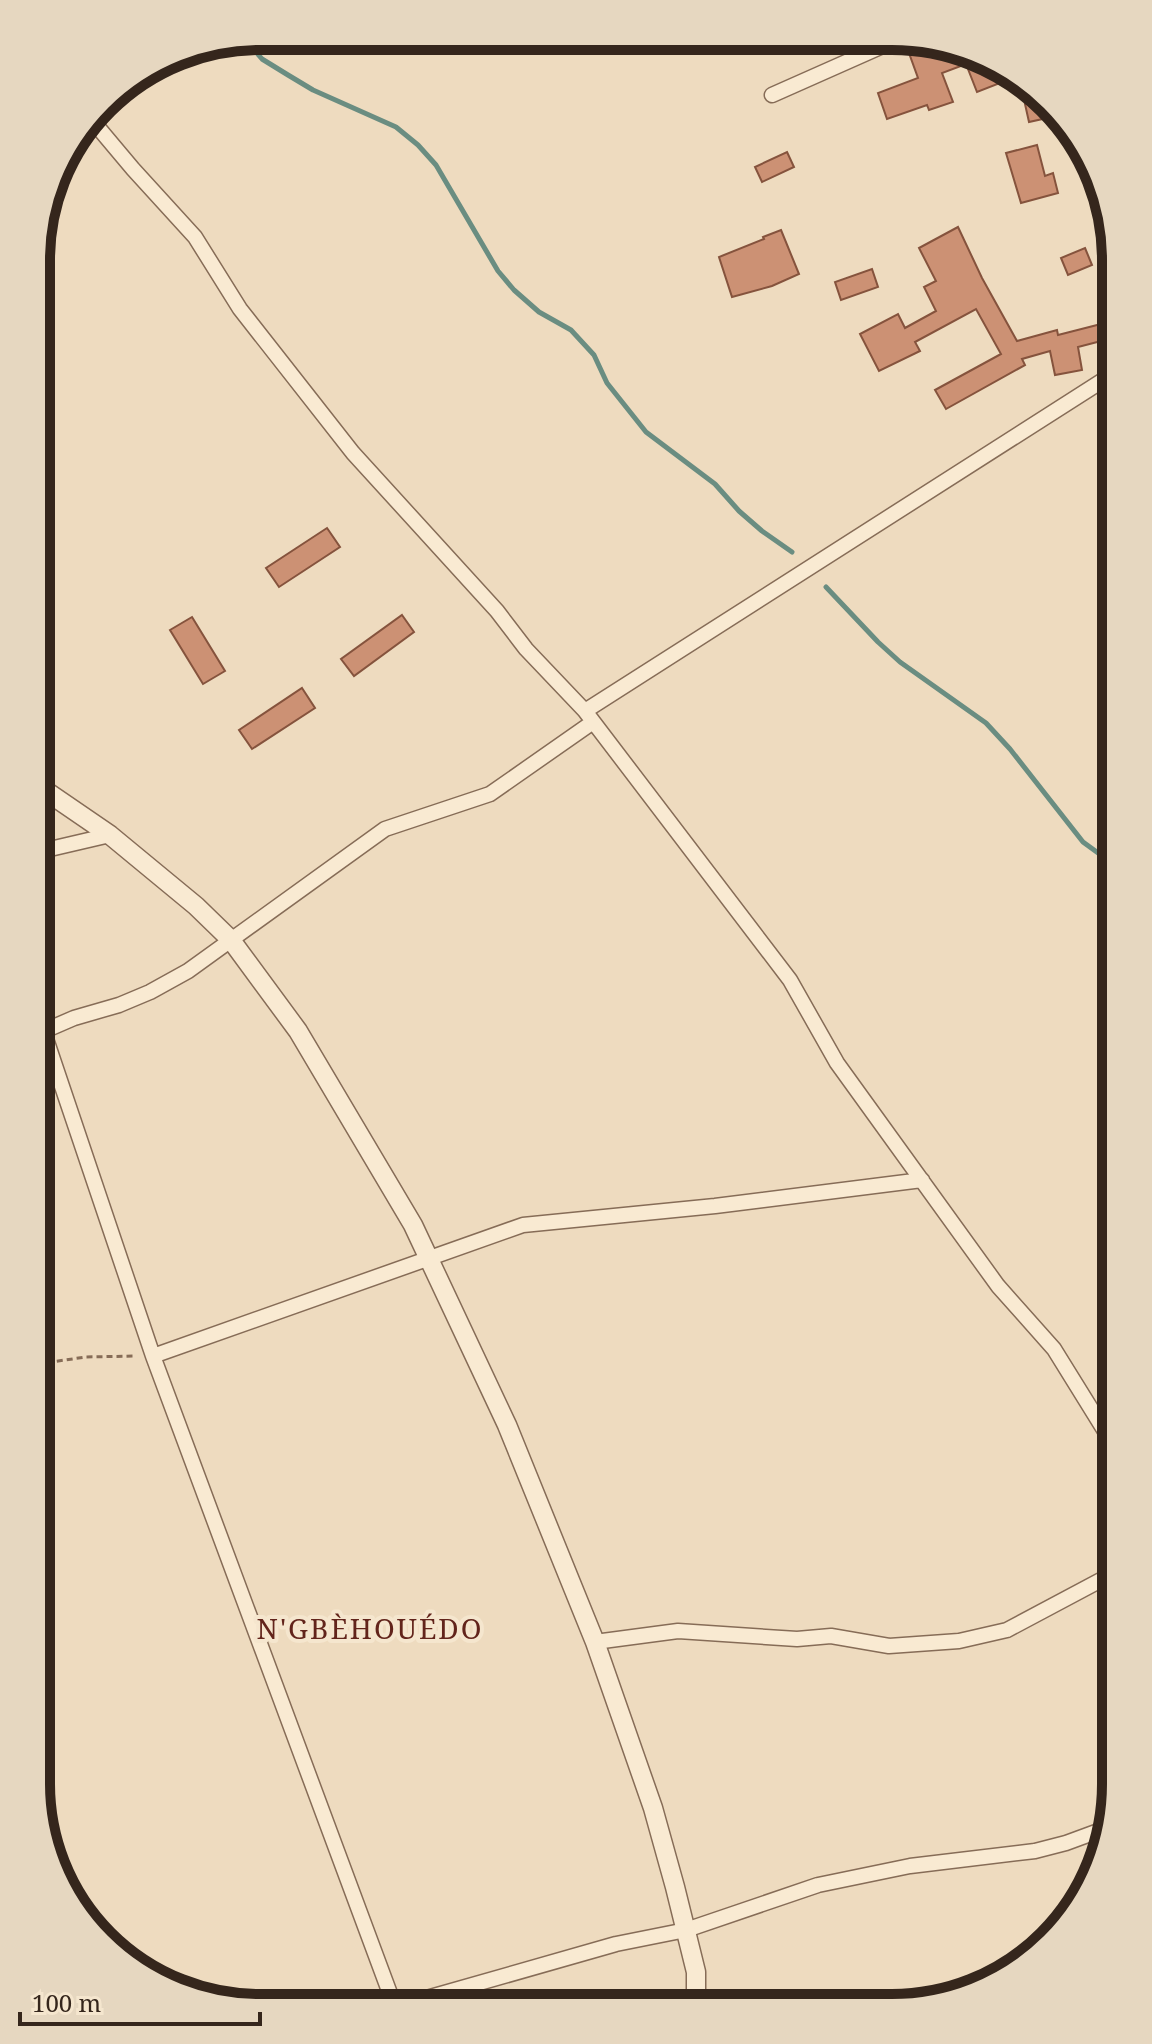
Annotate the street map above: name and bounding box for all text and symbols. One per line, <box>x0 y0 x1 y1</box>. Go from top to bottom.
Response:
district label: N'GBÈHOUÉDO <box>257 1609 483 1647</box>
scale bar <box>20 1976 260 2026</box>
text: 100 m <box>32 1986 101 2019</box>

